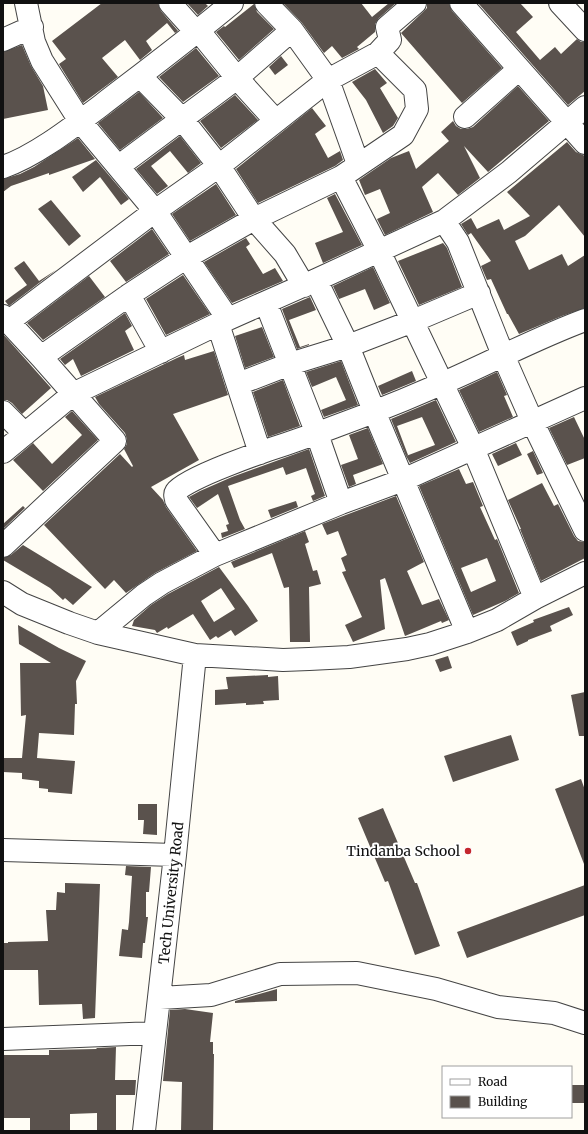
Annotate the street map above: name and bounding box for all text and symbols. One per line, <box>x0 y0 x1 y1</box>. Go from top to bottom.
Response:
street label: Tech University Road <box>155 820 187 965</box>
place label: Tindanba School <box>346 842 461 860</box>
marker: Tindanba School <box>463 846 473 856</box>
legend <box>442 1066 572 1118</box>
text: Road <box>478 1074 507 1089</box>
text: Building <box>478 1094 528 1109</box>

